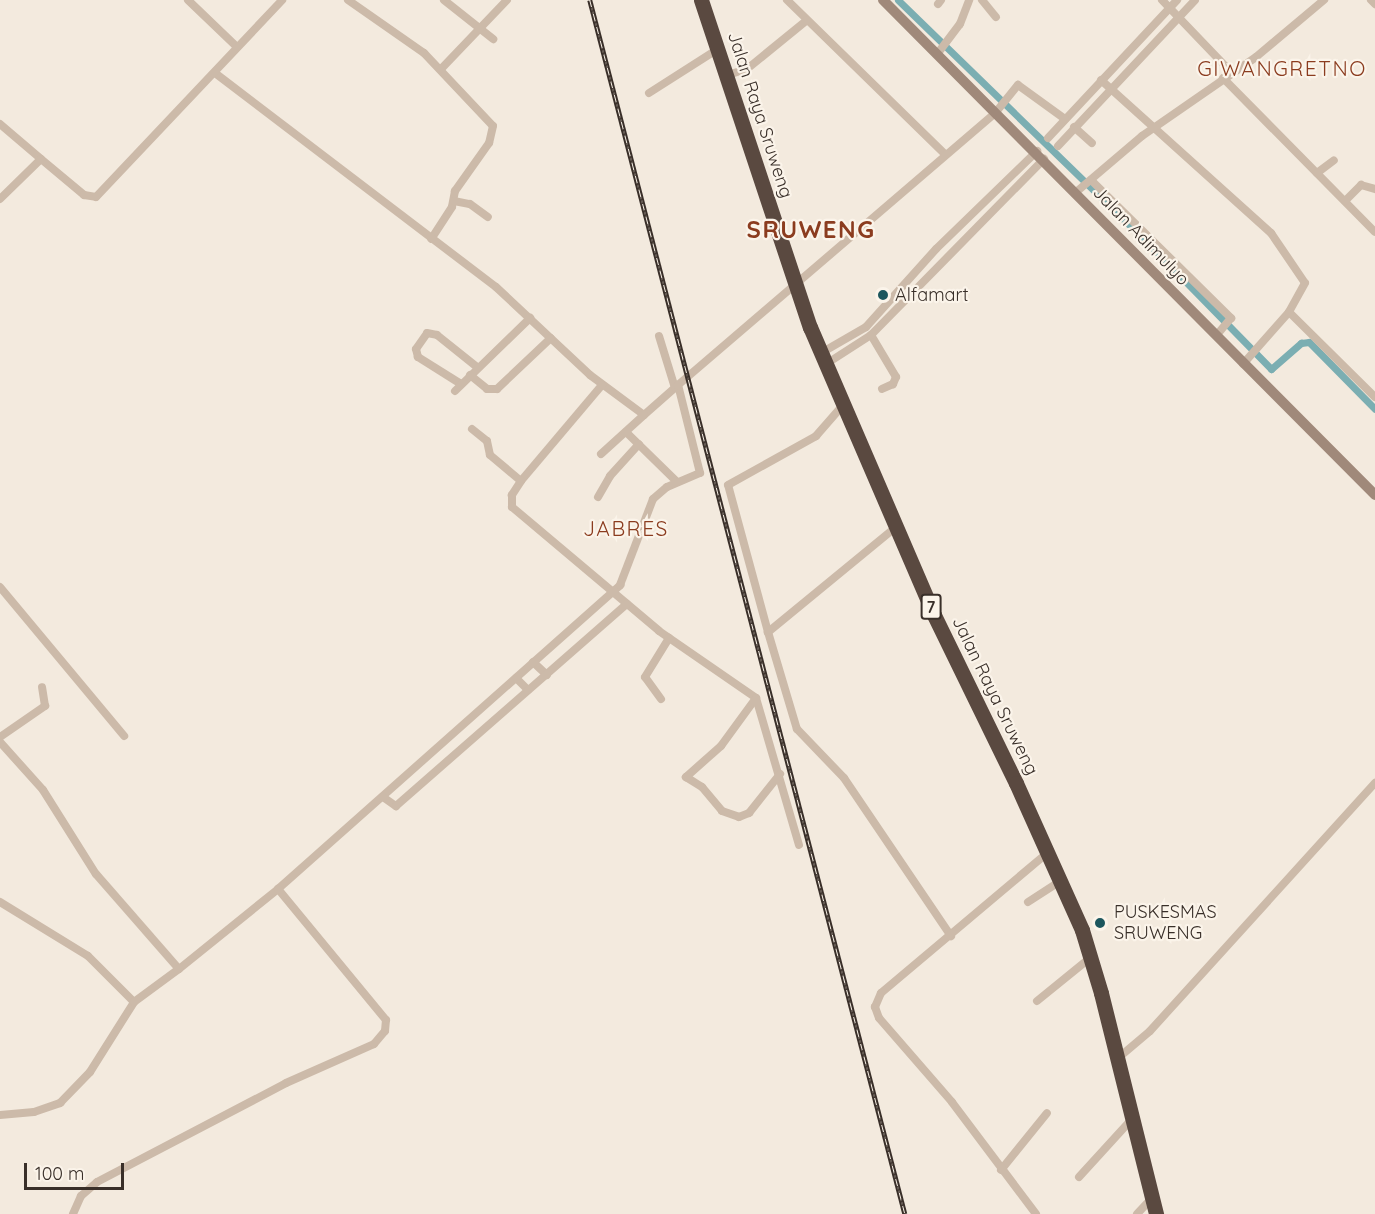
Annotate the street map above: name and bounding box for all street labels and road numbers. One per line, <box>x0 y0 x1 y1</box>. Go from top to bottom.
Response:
street label: Jalan Raya Sruweng <box>723 29 797 201</box>
street label: Jalan Adimulyo <box>1088 182 1194 290</box>
road number: 7 <box>920 594 942 620</box>
street label: Jalan Raya Sruweng <box>947 613 1043 779</box>

